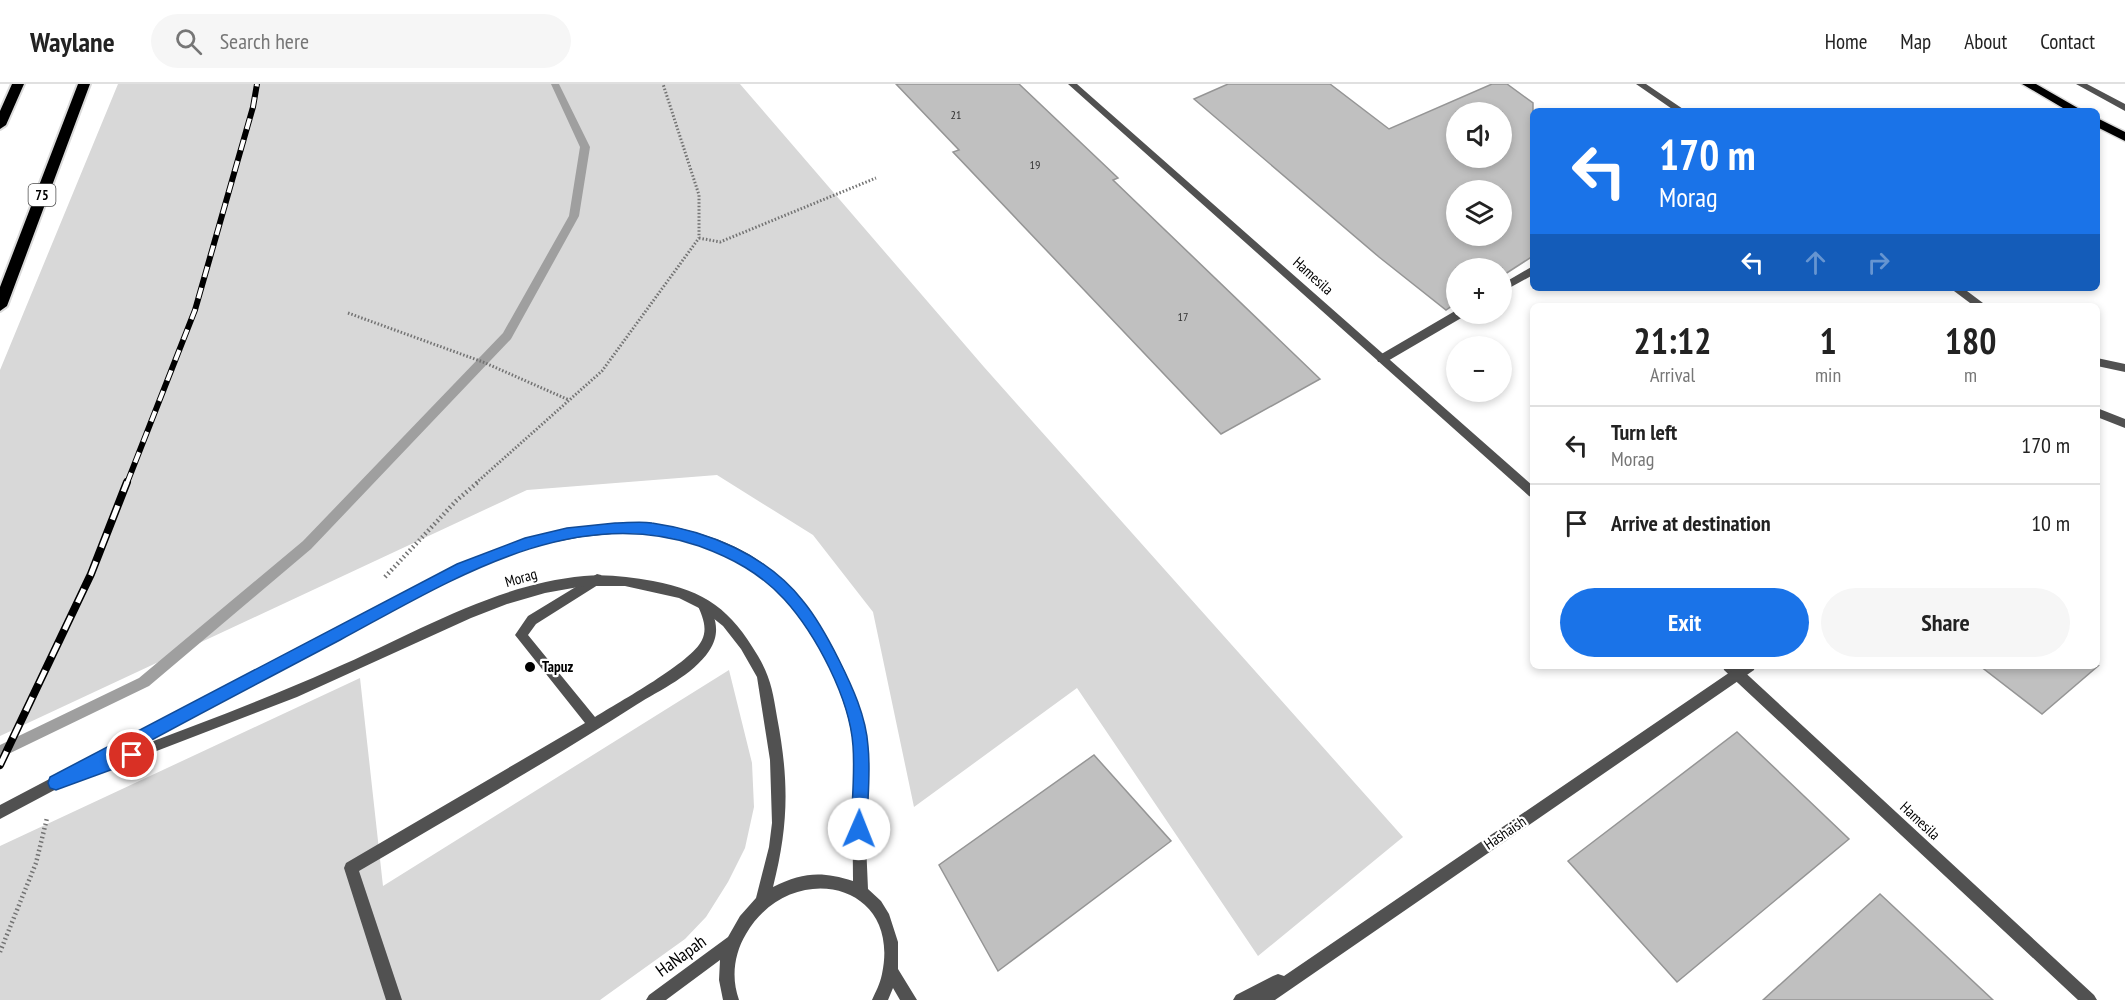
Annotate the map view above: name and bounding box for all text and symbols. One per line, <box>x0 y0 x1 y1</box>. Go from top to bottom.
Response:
search box <box>151 14 571 68</box>
text: Waylane <box>30 23 115 60</box>
icon: search <box>172 25 205 58</box>
text: Search here <box>220 27 309 55</box>
text: Home <box>1825 28 1867 55</box>
text: Map <box>1900 28 1931 55</box>
text: About <box>1964 28 2007 55</box>
text: Contact <box>2040 28 2095 55</box>
map controls <box>1446 102 1512 402</box>
button: sound <box>1446 102 1512 168</box>
house number: 21 <box>951 107 961 122</box>
text: 170 m <box>1659 127 1756 182</box>
icon: left <box>1560 132 1638 210</box>
house number: 19 <box>1030 157 1040 172</box>
button: layers <box>1446 180 1512 246</box>
text: Morag <box>1659 180 1718 214</box>
road number: 75 <box>28 184 56 206</box>
icon: left <box>1736 246 1769 279</box>
icon: ahead <box>1799 246 1832 279</box>
icon: right <box>1862 246 1895 279</box>
street label: Hamesila <box>1289 253 1337 299</box>
button: + <box>1446 258 1512 324</box>
house number: 17 <box>1178 309 1188 324</box>
text: 21:12 <box>1634 317 1711 364</box>
text: 1 <box>1819 317 1837 364</box>
text: 180 <box>1945 317 1996 364</box>
button: − <box>1446 336 1512 402</box>
text: Arrival <box>1650 362 1695 388</box>
text: min <box>1815 362 1841 388</box>
text: m <box>1964 362 1977 388</box>
text: Turn left <box>1611 418 1677 446</box>
icon: left <box>1560 429 1593 462</box>
text: 170 m <box>2021 431 2070 459</box>
text: Morag <box>1611 446 1655 472</box>
icon: arrive <box>1560 507 1593 540</box>
text: Arrive at destination <box>1611 509 1771 537</box>
text: 10 m <box>2031 509 2070 537</box>
street label: Morag <box>503 564 539 591</box>
button: Exit <box>1560 588 1809 657</box>
button: Share <box>1821 588 2070 657</box>
place label: Tapuz <box>542 657 573 676</box>
marker: Tapuz <box>523 660 537 674</box>
pin <box>106 729 157 780</box>
icon: arrive <box>115 738 148 771</box>
position arrow <box>827 797 891 861</box>
street label: Hamesila <box>1896 797 1944 844</box>
street label: Hashaish <box>1480 812 1529 854</box>
street label: HaNapah <box>651 930 710 982</box>

